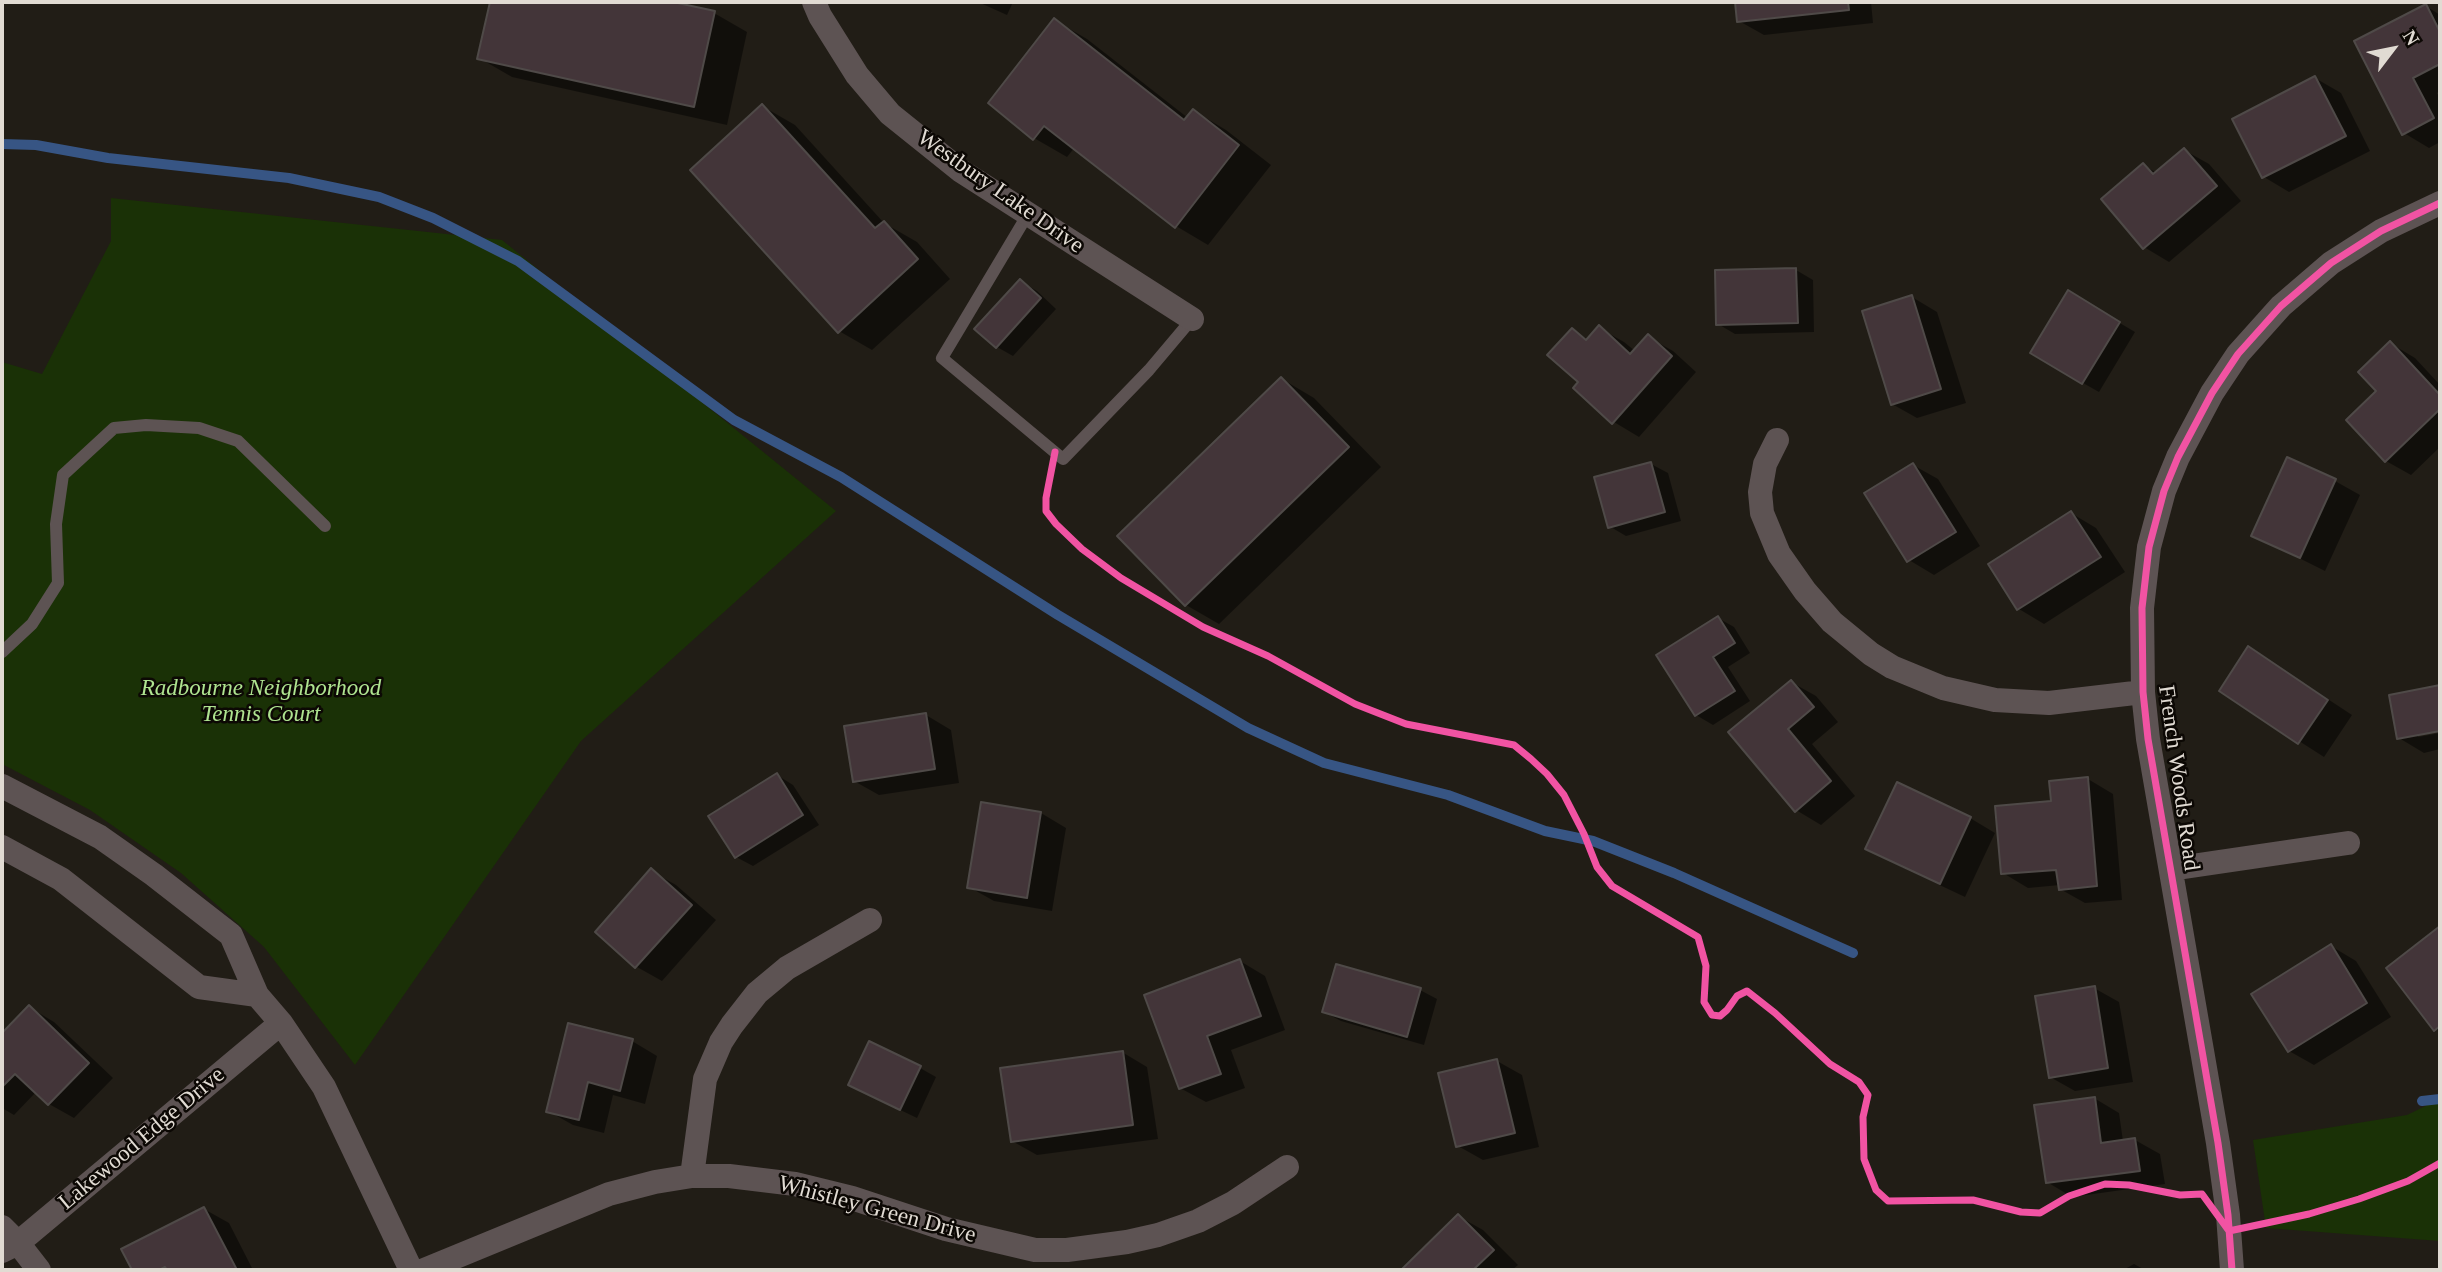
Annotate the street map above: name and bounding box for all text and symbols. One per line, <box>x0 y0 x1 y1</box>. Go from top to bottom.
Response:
north arrow <box>2358 14 2428 84</box>
text: N <box>2399 26 2424 49</box>
street label: Westbury Lake Drive <box>911 124 1089 260</box>
park label: Radbourne Neighborhood Tennis Court <box>141 675 381 729</box>
street label: French Woods Road <box>2151 683 2205 873</box>
street label: Lakewood Edge Drive <box>53 1062 231 1216</box>
street label: Whistley Green Drive <box>775 1170 979 1250</box>

